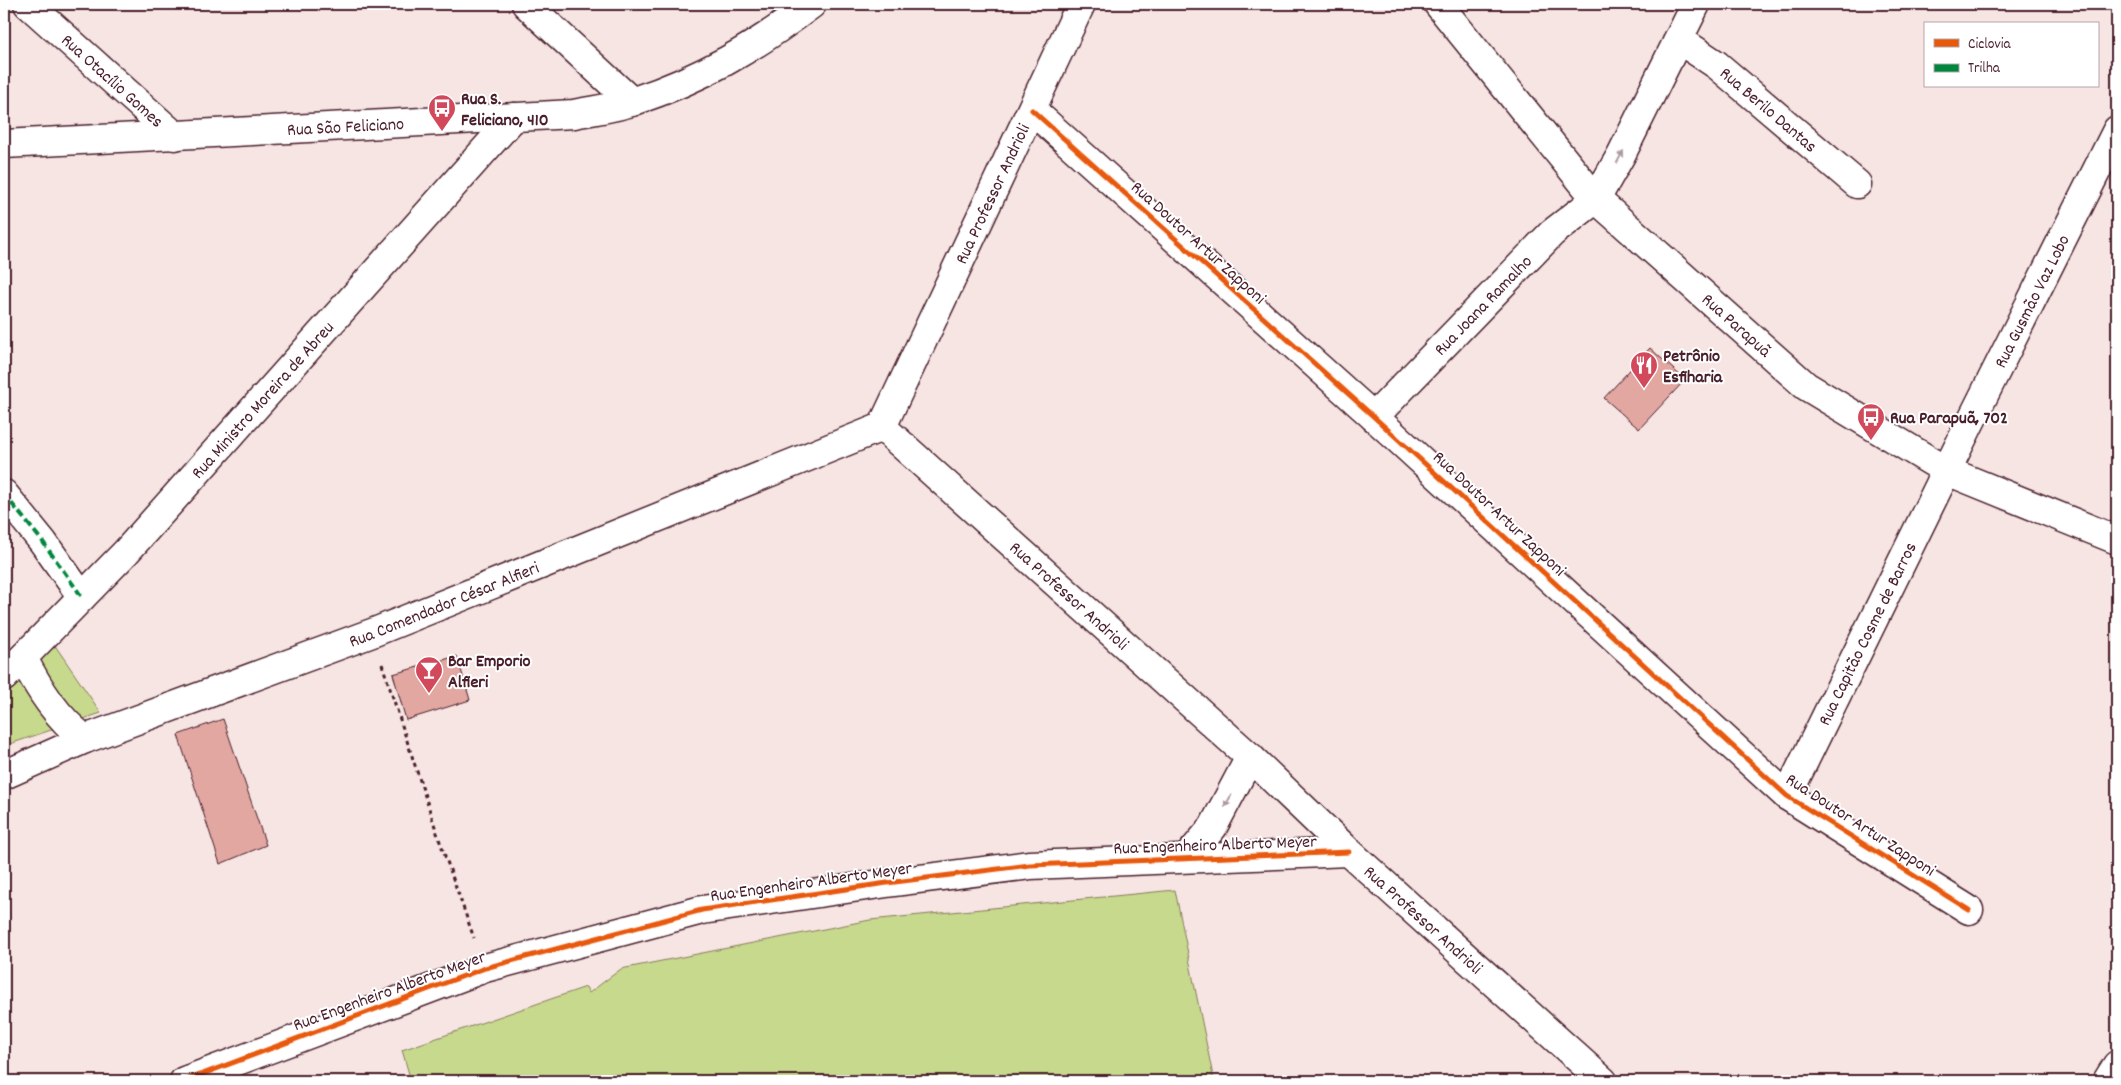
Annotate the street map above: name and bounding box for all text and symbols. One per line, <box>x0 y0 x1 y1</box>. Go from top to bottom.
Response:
legend <box>1924 22 2098 88</box>
street label: Rua Otacílio Gomes <box>54 29 168 135</box>
text: Ciclovia <box>1968 34 2011 56</box>
text: Trilha <box>1968 58 2001 80</box>
street label: Rua Berilo Dantas <box>1713 62 1821 160</box>
place label: Rua S. Feliciano, 410 <box>461 88 549 134</box>
bus stop icon: Rua S. Feliciano, 410 <box>427 93 457 132</box>
street label: Rua São Feliciano <box>287 113 405 144</box>
street label: Rua Professor Andrioli <box>950 120 1038 269</box>
one-way arrow <box>1616 149 1624 164</box>
street label: Rua Doutor Artur Zapponi <box>1124 176 1270 311</box>
street label: Rua Gusmão Vaz Lobo <box>1989 231 2077 373</box>
street label: Rua Joana Ramalho <box>1429 251 1539 363</box>
street label: Rua Parapuã <box>1695 289 1776 365</box>
street label: Rua Ministro Moreira de Abreu <box>187 317 341 486</box>
place label: Petrônio Esfiharia <box>1663 345 1723 391</box>
restaurant icon: Petrônio Esfiharia <box>1629 350 1659 389</box>
bus stop icon: Rua Parapuã, 702 <box>1856 402 1886 441</box>
place label: Rua Parapuã, 702 <box>1890 407 2008 432</box>
street label: Rua Doutor Artur Zapponi <box>1426 446 1570 583</box>
street label: Rua Professor Andrioli <box>1003 537 1133 657</box>
street label: Rua Capitão Cosme de Barros <box>1813 539 1925 730</box>
street label: Rua Comendador César Alfieri <box>346 557 543 655</box>
place label: Bar Emporio Alfieri <box>448 650 531 696</box>
bar icon: Bar Emporio Alfieri <box>414 655 444 694</box>
street label: Rua Doutor Artur Zapponi <box>1780 768 1939 884</box>
one-way arrow <box>1224 793 1232 808</box>
street label: Rua Engenheiro Alberto Meyer <box>1113 830 1318 863</box>
street label: Rua Engenheiro Alberto Meyer <box>709 857 914 910</box>
street label: Rua Professor Andrioli <box>1357 861 1487 981</box>
street label: Rua Engenheiro Alberto Meyer <box>290 946 490 1039</box>

